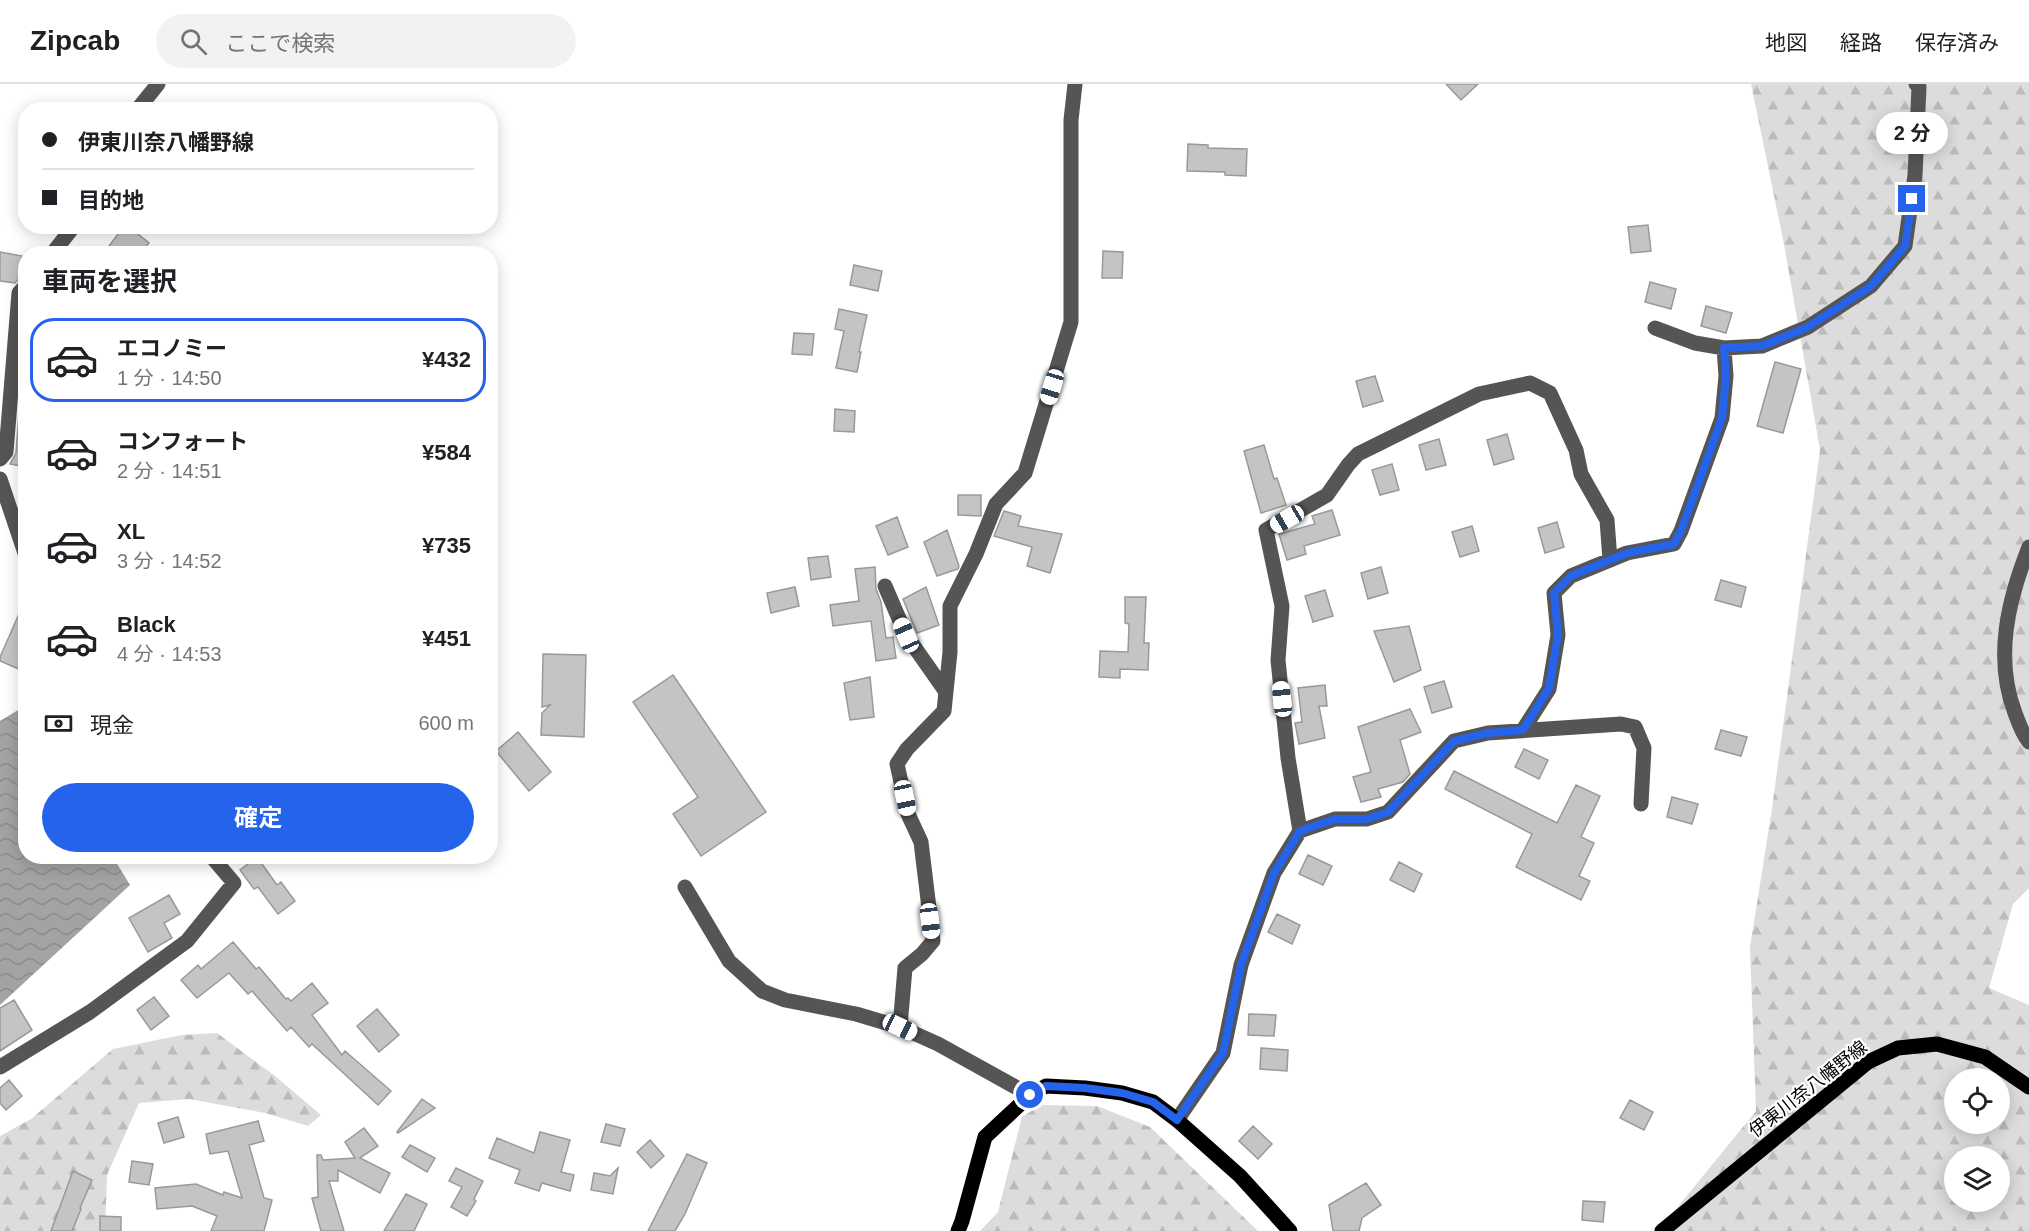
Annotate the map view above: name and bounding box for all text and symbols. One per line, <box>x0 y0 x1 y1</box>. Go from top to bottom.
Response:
search box <box>156 14 576 68</box>
text: Zipcab <box>30 25 120 56</box>
icon: search <box>177 25 210 58</box>
text: ここで検索 <box>225 31 335 56</box>
text: 地図 <box>1765 31 1807 54</box>
text: 経路 <box>1840 31 1882 54</box>
text: 保存済み <box>1915 31 1999 54</box>
callout: 2 分 <box>1876 112 1948 154</box>
text: 2 分 <box>1894 122 1930 144</box>
text: 伊東川奈八幡野線 <box>78 130 254 155</box>
route end <box>1898 185 1925 212</box>
text: 目的地 <box>78 188 144 213</box>
text: 車両を選択 <box>42 267 177 297</box>
icon: car <box>45 333 99 387</box>
text: エコノミー <box>117 336 227 361</box>
text: ¥432 <box>422 347 471 372</box>
text: 1 分 · 14:50 <box>117 367 222 389</box>
car <box>1038 367 1066 407</box>
icon: car <box>45 426 99 480</box>
text: コンフォート <box>117 429 248 454</box>
text: ¥584 <box>422 440 471 465</box>
text: 2 分 · 14:51 <box>117 460 222 482</box>
car <box>1267 502 1307 536</box>
icon: car <box>45 519 99 573</box>
text: XL <box>117 519 145 544</box>
text: ¥735 <box>422 533 471 558</box>
text: 3 分 · 14:52 <box>117 550 222 572</box>
icon: car <box>45 612 99 666</box>
text: Black <box>117 612 176 637</box>
car <box>890 615 922 655</box>
text: ¥451 <box>422 626 471 651</box>
text: 4 分 · 14:53 <box>117 643 222 665</box>
car <box>1271 680 1293 718</box>
icon: cash <box>42 707 75 740</box>
text: 600 m <box>418 712 474 734</box>
text: 現金 <box>90 713 134 738</box>
car <box>892 779 918 817</box>
button: 確定 <box>42 783 474 852</box>
car <box>919 902 941 940</box>
car <box>880 1011 920 1043</box>
street label: 伊東川奈八幡野線 <box>1745 1037 1871 1141</box>
map controls <box>1944 1068 2010 1212</box>
button: locate <box>1944 1068 2010 1134</box>
route start <box>1016 1081 1043 1108</box>
button: layers <box>1944 1146 2010 1212</box>

